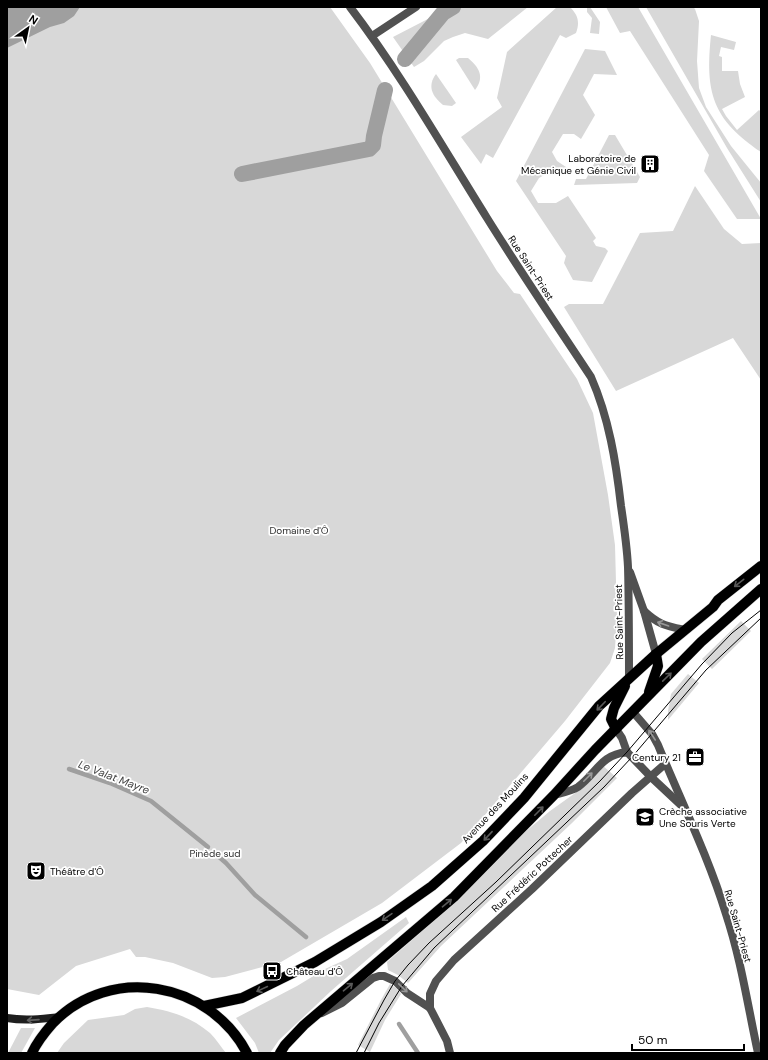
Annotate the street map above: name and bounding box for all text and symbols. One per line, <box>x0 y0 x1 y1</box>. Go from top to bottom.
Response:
north arrow <box>8 8 48 48</box>
text: N <box>26 12 41 28</box>
place label: Laboratoire de Mécanique et Génie Civil <box>521 152 636 177</box>
building icon: Laboratoire de Mécanique et Génie Civil <box>639 153 661 175</box>
street label: Rue Saint-Priest <box>505 233 557 303</box>
park label: Domaine d'Ô <box>269 524 329 537</box>
one-way arrow <box>734 579 745 588</box>
street label: Rue Saint-Priest <box>612 584 626 660</box>
one-way arrow <box>657 620 669 628</box>
one-way arrow <box>662 672 672 682</box>
one-way arrow <box>596 701 605 711</box>
one-way arrow <box>648 730 656 741</box>
office icon: Century 21 <box>684 746 706 768</box>
place label: Century 21 <box>632 751 681 764</box>
water label: Le Valat Mayre <box>76 757 152 797</box>
street label: Avenue des Moulins <box>459 770 531 846</box>
one-way arrow <box>583 772 593 782</box>
place label: Crèche associative Une Souris Verte <box>659 805 747 830</box>
one-way arrow <box>534 806 544 816</box>
school or university icon: Crèche associative Une Souris Verte <box>634 806 656 828</box>
one-way arrow <box>483 831 493 841</box>
street label: Rue Frédéric Pottecher <box>489 833 576 915</box>
park label: Pinède sud <box>189 847 241 860</box>
theatre icon: Théâtre d'Ô <box>25 860 47 882</box>
place label: Théâtre d'Ô <box>50 865 104 878</box>
street label: Rue Saint-Priest <box>721 888 755 964</box>
one-way arrow <box>441 898 452 907</box>
one-way arrow <box>382 913 393 921</box>
bus stop icon: Château d'Ô <box>261 960 283 982</box>
place label: Château d'Ô <box>286 965 343 978</box>
one-way arrow <box>342 983 353 992</box>
one-way arrow <box>398 983 408 993</box>
one-way arrow <box>257 986 269 993</box>
one-way arrow <box>27 1016 40 1023</box>
scale bar <box>632 1026 744 1052</box>
text: 50 m <box>638 1032 667 1048</box>

